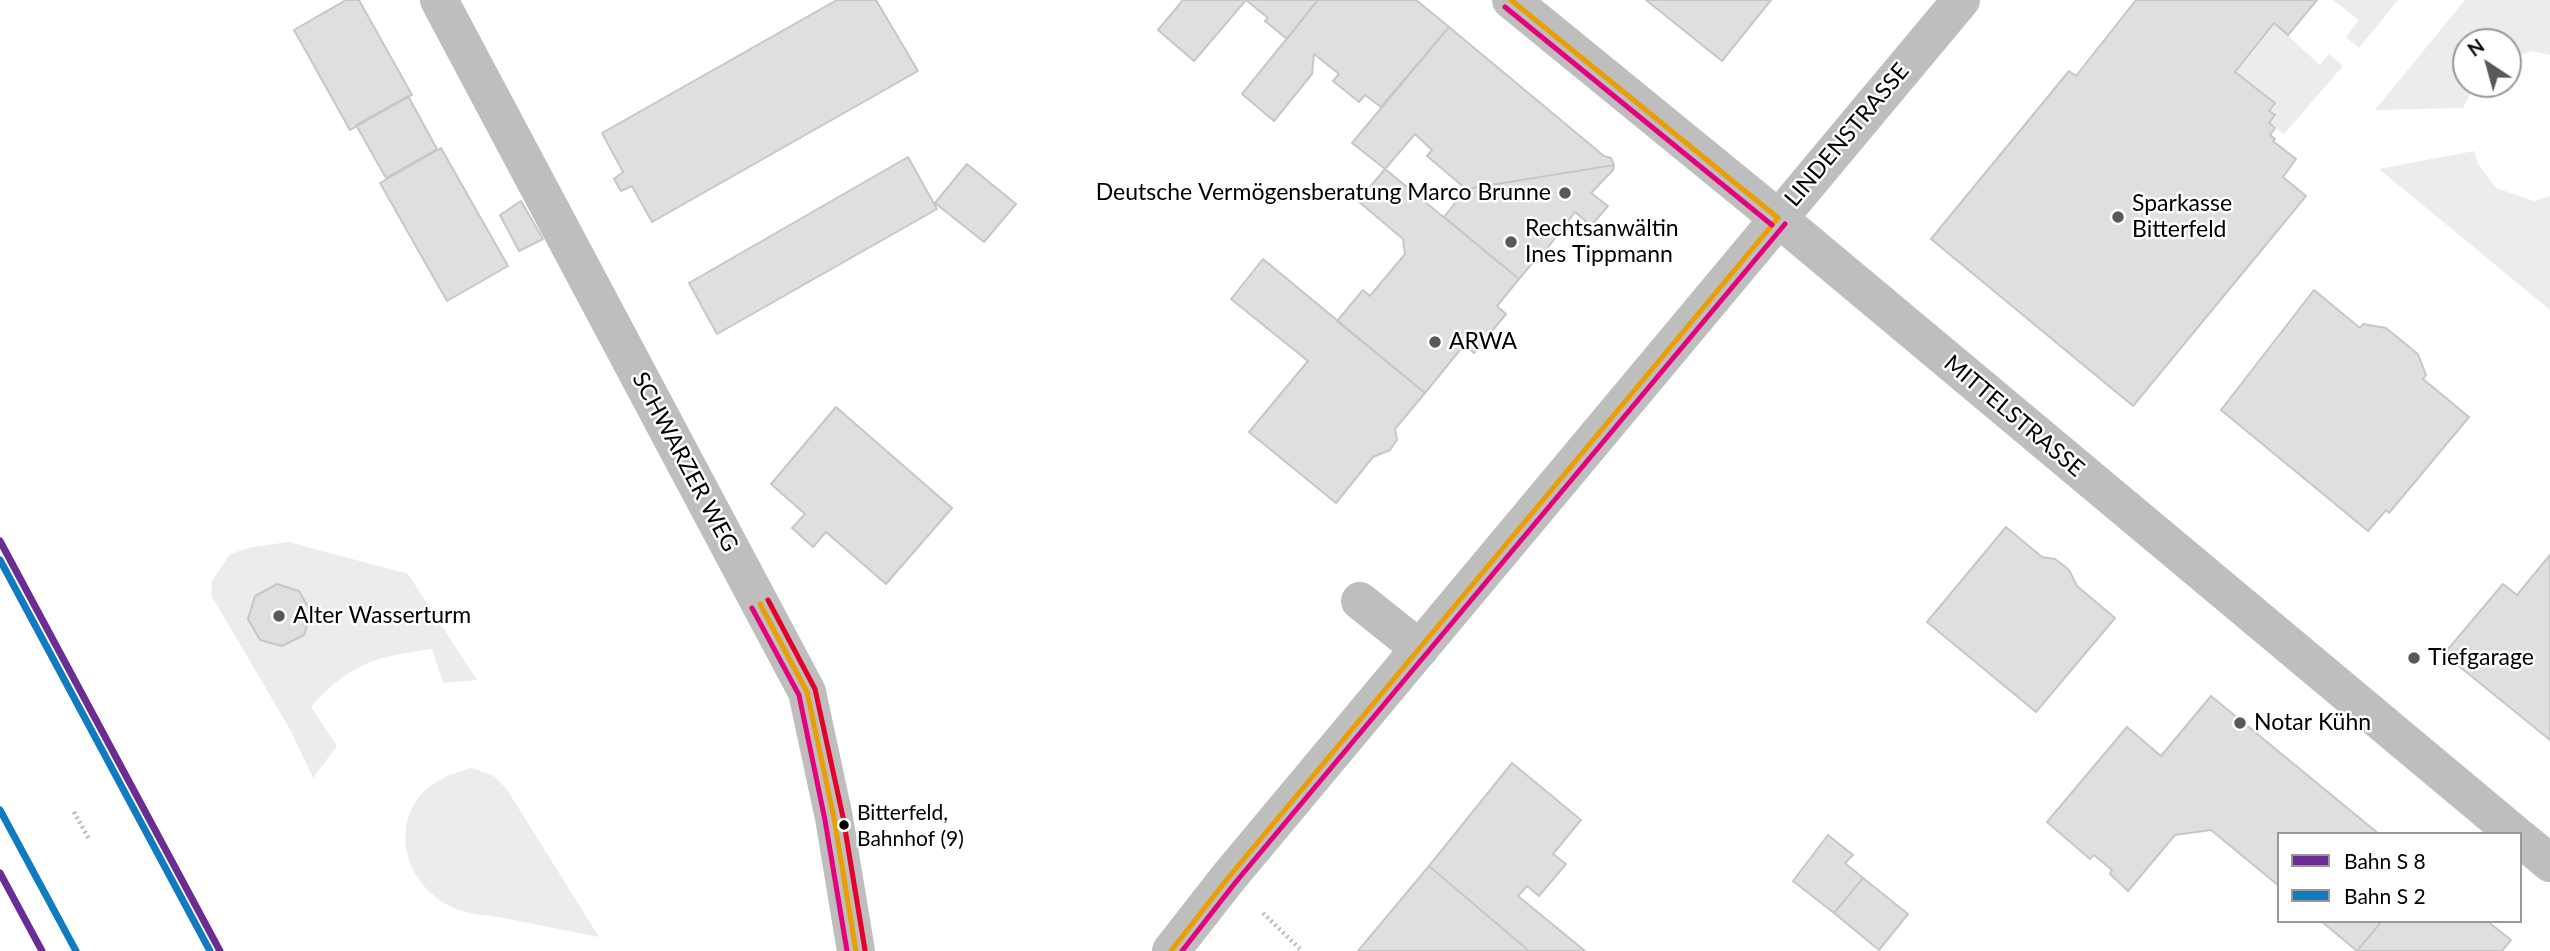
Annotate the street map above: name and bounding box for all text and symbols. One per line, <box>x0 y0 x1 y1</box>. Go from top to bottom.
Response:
north arrow <box>2452 28 2522 98</box>
text: N <box>2463 34 2488 61</box>
street label: LINDENSTRASSE <box>1779 58 1915 212</box>
place label: Deutsche Vermögensberatung Marco Brunne <box>1096 179 1551 207</box>
marker: Deutsche Vermögensberatung Marco Brunne <box>1557 185 1573 201</box>
place label: Sparkasse Bitterfeld <box>2132 190 2232 244</box>
marker: Sparkasse Bitterfeld <box>2110 209 2126 225</box>
place label: Rechtsanwältin Ines Tippmann <box>1525 215 1679 269</box>
marker: Rechtsanwältin Ines Tippmann <box>1503 234 1519 250</box>
place label: ARWA <box>1449 328 1517 356</box>
marker: ARWA <box>1427 334 1443 350</box>
street label: MITTELSTRASSE <box>1938 349 2090 483</box>
street label: SCHWARZER WEG <box>626 368 744 556</box>
place label: Alter Wasserturm <box>293 602 471 630</box>
marker: Alter Wasserturm <box>271 608 287 624</box>
place label: Tiefgarage <box>2428 644 2534 672</box>
marker: Tiefgarage <box>2406 650 2422 666</box>
place label: Notar Kühn <box>2254 709 2371 737</box>
marker: Notar Kühn <box>2232 715 2248 731</box>
place label: Bitterfeld, Bahnhof (9) <box>857 800 964 850</box>
marker: Bitterfeld, Bahnhof (9) <box>837 818 851 832</box>
legend <box>2277 832 2522 923</box>
text: Bahn S 8 <box>2344 848 2426 873</box>
text: Bahn S 2 <box>2344 883 2426 908</box>

